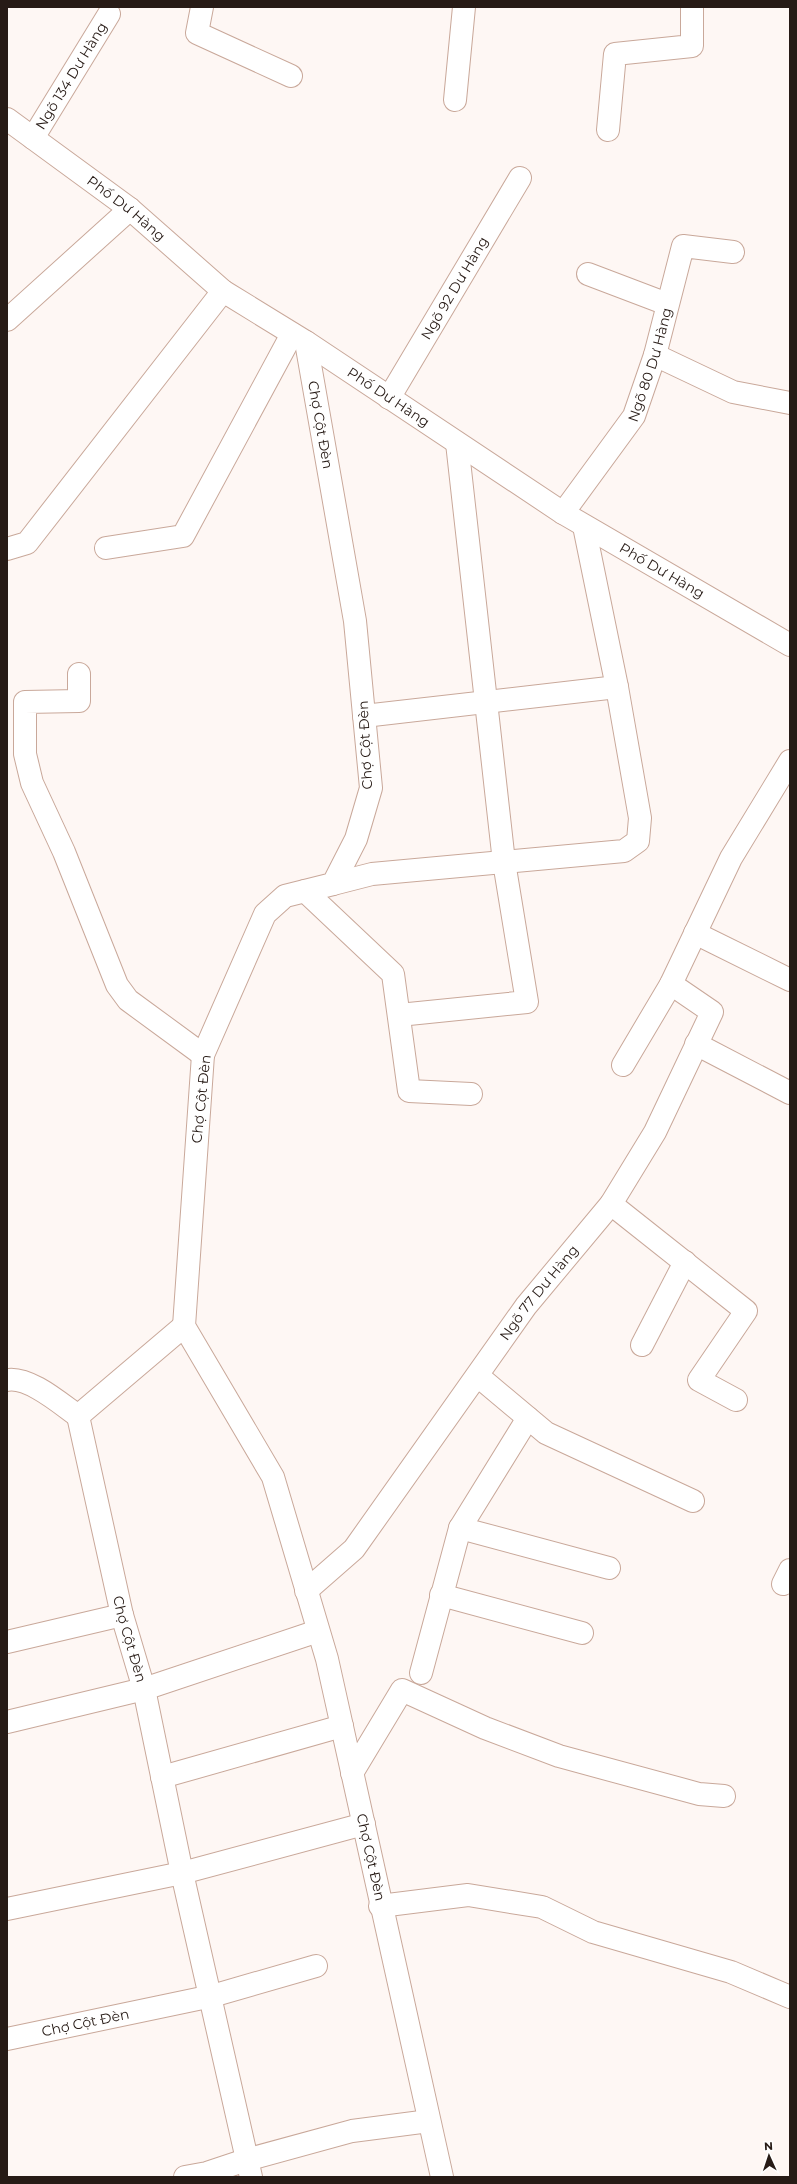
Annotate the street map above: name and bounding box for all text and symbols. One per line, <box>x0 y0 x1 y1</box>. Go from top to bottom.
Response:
street label: Ngõ 134 Dư Hàng <box>31 19 111 133</box>
street label: Phố Dư Hàng <box>83 172 169 245</box>
street label: Ngõ 92 Dư Hàng <box>417 233 492 343</box>
street label: Ngõ 80 Dư Hàng <box>624 306 676 424</box>
street label: Phố Dư Hàng <box>344 363 433 431</box>
street label: Chợ Cột Đèn <box>304 379 337 470</box>
street label: Phố Dư Hàng <box>616 539 708 602</box>
street label: Chợ Cột Đèn <box>354 700 376 790</box>
street label: Chợ Cột Đèn <box>187 1054 215 1144</box>
street label: Ngõ 77 Dư Hàng <box>496 1241 582 1344</box>
street label: Chợ Cột Đèn <box>109 1594 150 1684</box>
street label: Chợ Cột Đèn <box>353 1812 389 1903</box>
street label: Chợ Cột Đèn <box>40 2005 131 2041</box>
north arrow <box>749 2136 789 2176</box>
text: N <box>764 2139 773 2153</box>

